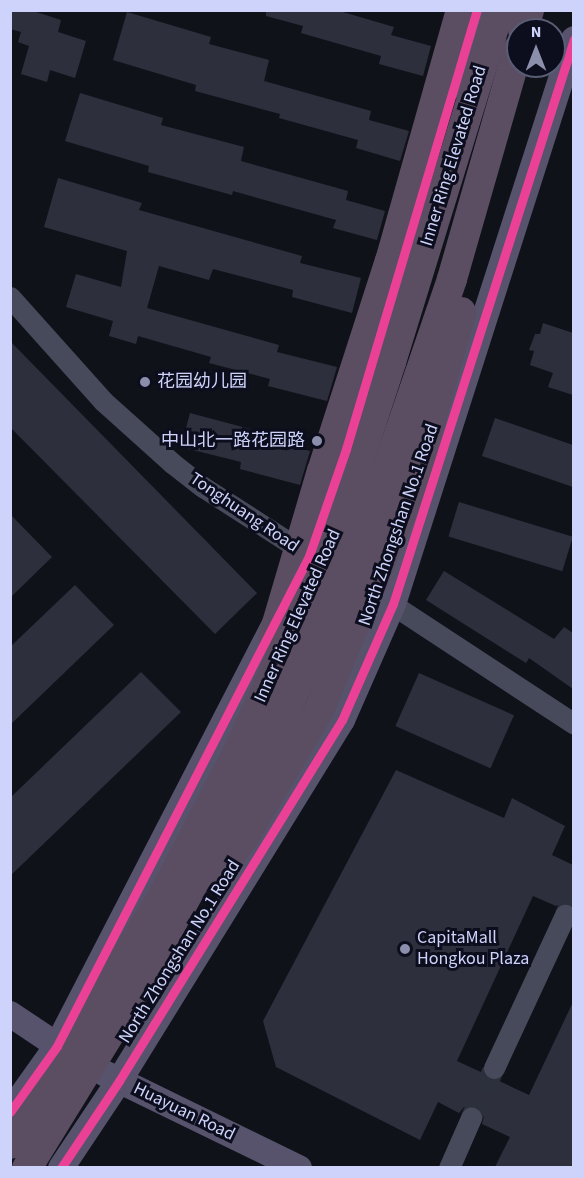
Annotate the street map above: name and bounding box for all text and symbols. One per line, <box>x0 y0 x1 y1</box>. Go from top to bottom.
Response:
north arrow <box>506 18 566 78</box>
text: N <box>531 21 541 43</box>
street label: Inner Ring Elevated Road <box>416 63 492 249</box>
place label: 花园幼儿园 <box>157 371 247 393</box>
marker: 花园幼儿园 <box>138 375 152 389</box>
street label: North Zhongshan No.1 Road <box>354 421 444 629</box>
place label: 中山北一路花园路 <box>161 430 305 452</box>
marker: 中山北一路花园路 <box>310 434 324 448</box>
street label: Tonghuang Road <box>185 469 303 557</box>
street label: Inner Ring Elevated Road <box>250 526 346 706</box>
street label: North Zhongshan No.1 Road <box>115 856 245 1048</box>
place label: CapitaMall Hongkou Plaza <box>417 928 529 970</box>
marker: CapitaMall Hongkou Plaza <box>398 942 412 956</box>
street label: Huayuan Road <box>130 1078 238 1146</box>

